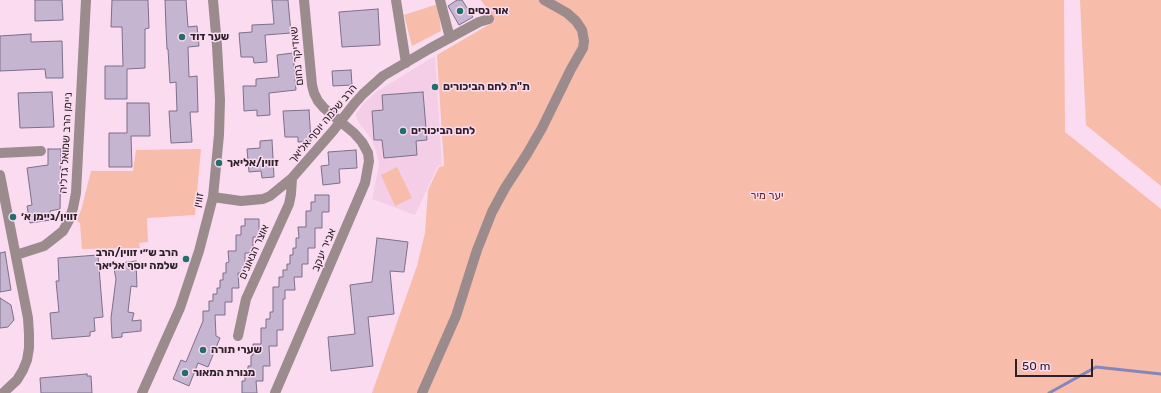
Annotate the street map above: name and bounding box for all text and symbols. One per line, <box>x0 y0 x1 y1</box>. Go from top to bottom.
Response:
place label: אור נסים <box>468 4 509 18</box>
marker: אור נסים <box>455 6 465 16</box>
street label: שאדיקר נחום <box>287 26 307 86</box>
place label: שער דוד <box>190 30 229 44</box>
marker: שער דוד <box>177 32 187 42</box>
place label: ת"ת לחם הביכורים <box>443 80 530 94</box>
street label: הרב שלמה יוסף אליאך <box>286 82 360 166</box>
marker: ת"ת לחם הביכורים <box>430 82 440 92</box>
street label: ניימן הרב שמואל גדליה <box>57 92 75 194</box>
place label: לחם הביכורים <box>411 124 475 138</box>
marker: לחם הביכורים <box>398 126 408 136</box>
place label: זווין/אליאך <box>227 156 279 170</box>
marker: זווין/אליאך <box>214 158 224 168</box>
park label: יער מיר <box>751 189 783 203</box>
street label: זווין <box>191 191 207 209</box>
place label: זווין/ניימן א׳ <box>21 210 78 224</box>
marker: זווין/ניימן א׳ <box>8 212 18 222</box>
street label: אוצר הגאונים <box>236 223 272 281</box>
street label: אביר יעקב <box>309 226 339 274</box>
place label: הרב ש״י זווין/הרב שלמה יוסף אליאך <box>96 246 178 272</box>
marker: הרב ש״י זווין/הרב שלמה יוסף אליאך <box>181 254 191 264</box>
place label: שערי תורה <box>211 343 262 357</box>
marker: שערי תורה <box>198 345 208 355</box>
scale bar <box>1017 351 1095 377</box>
text: 50 m <box>1022 359 1050 373</box>
place label: מנורת המאור <box>193 366 255 380</box>
marker: מנורת המאור <box>180 368 190 378</box>

